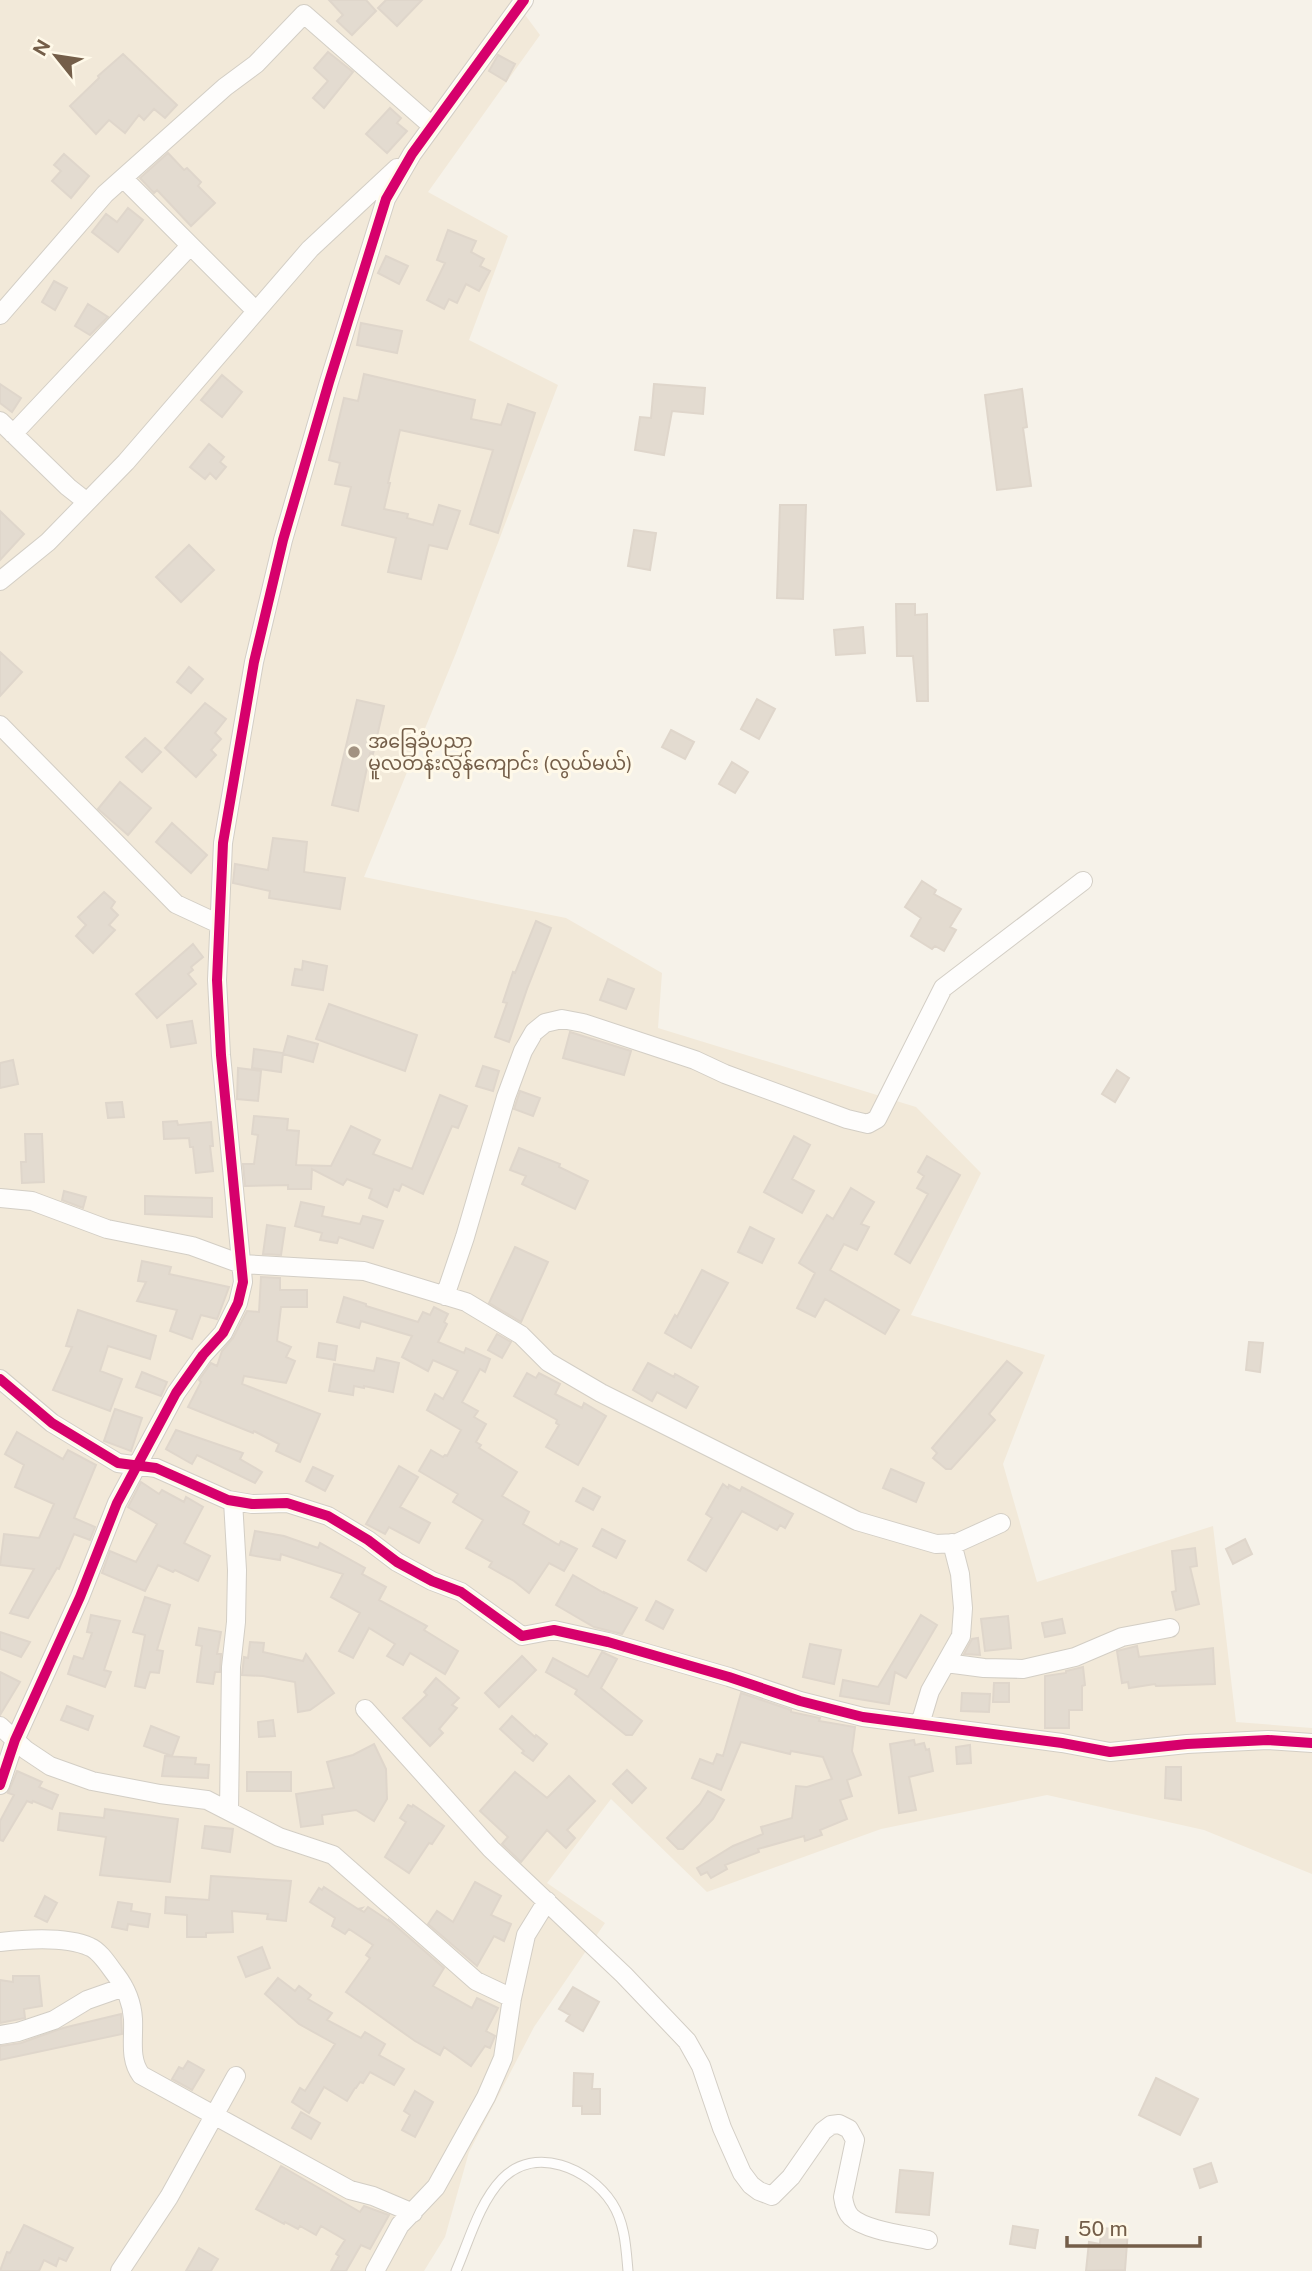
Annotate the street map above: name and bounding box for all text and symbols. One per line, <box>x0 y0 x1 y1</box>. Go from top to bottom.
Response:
north arrow <box>21 21 91 91</box>
text: N <box>28 36 55 59</box>
place label: အခြေခံပညာ မူလတန်းလွန်ကျောင်း (လွယ်မယ်) <box>368 728 632 780</box>
marker: အခြေခံပညာ မူလတန်းလွန်ကျောင်း (လွယ်မယ်) <box>346 744 362 760</box>
scale bar <box>1067 2204 1200 2248</box>
text: 50 m <box>1078 2216 1128 2241</box>

